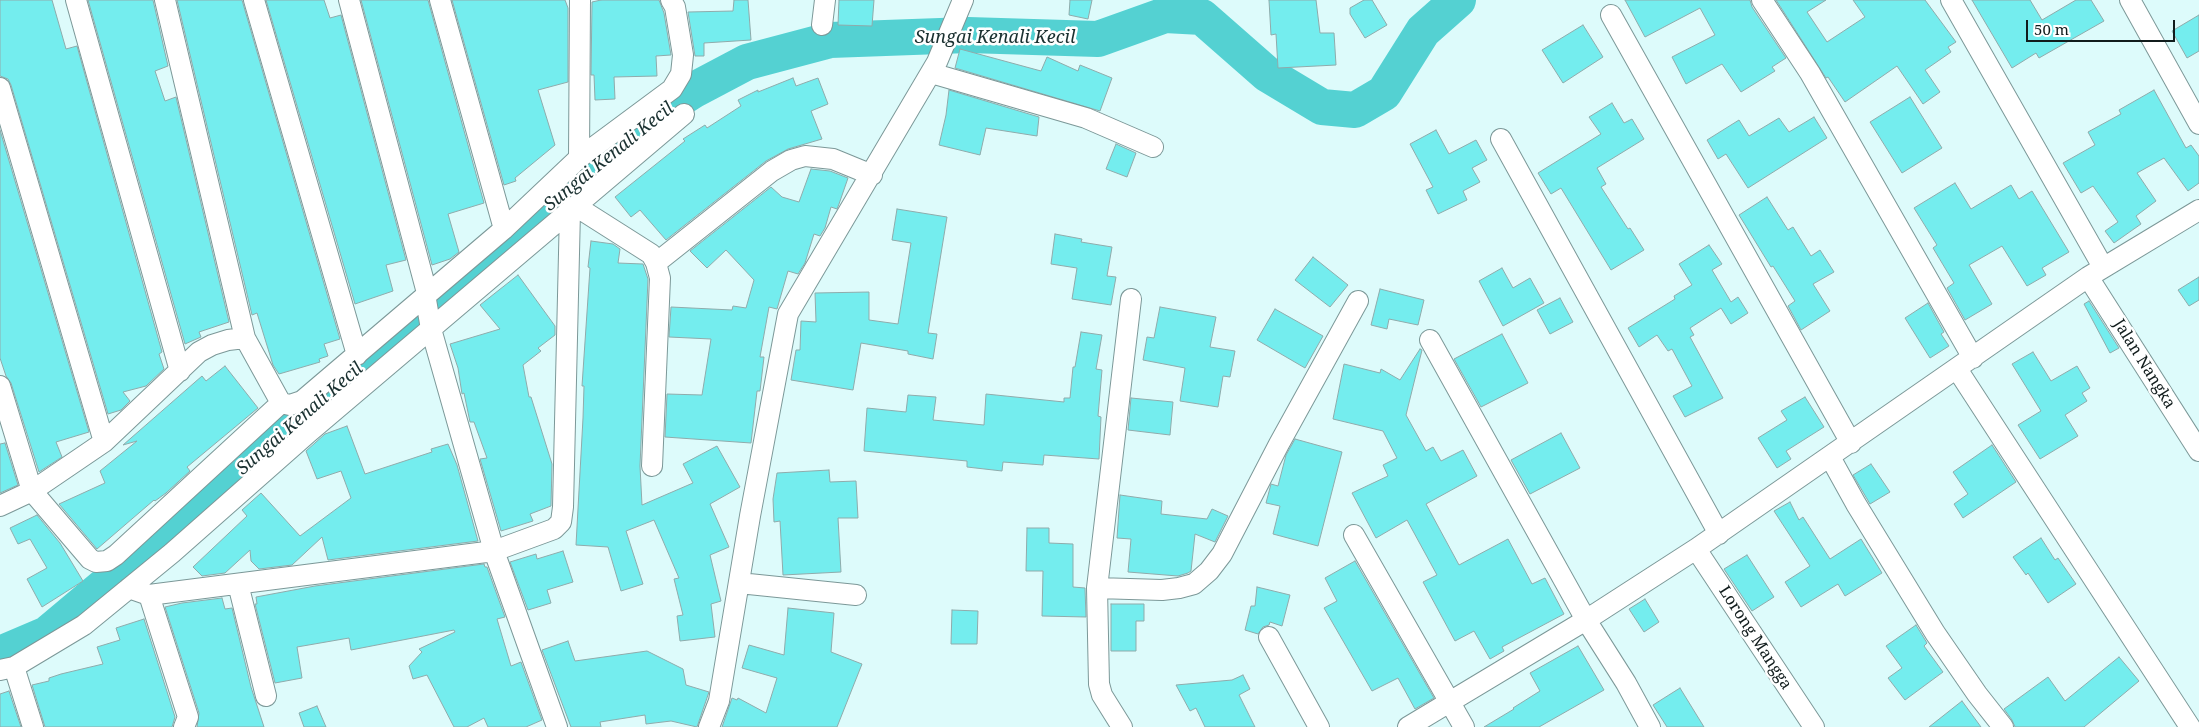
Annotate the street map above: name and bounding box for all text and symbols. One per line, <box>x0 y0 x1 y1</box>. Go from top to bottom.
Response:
scale bar <box>2029 10 2178 42</box>
text: 50 m <box>2034 19 2069 39</box>
water label: Sungai Kenali Kecil <box>915 27 1075 49</box>
water label: Sungai Kenali Kecil <box>540 98 678 216</box>
street label: Jalan Nangka <box>2109 316 2179 412</box>
water label: Sungai Kenali Kecil <box>232 358 368 480</box>
street label: Lorong Mangga <box>1714 583 1796 693</box>

